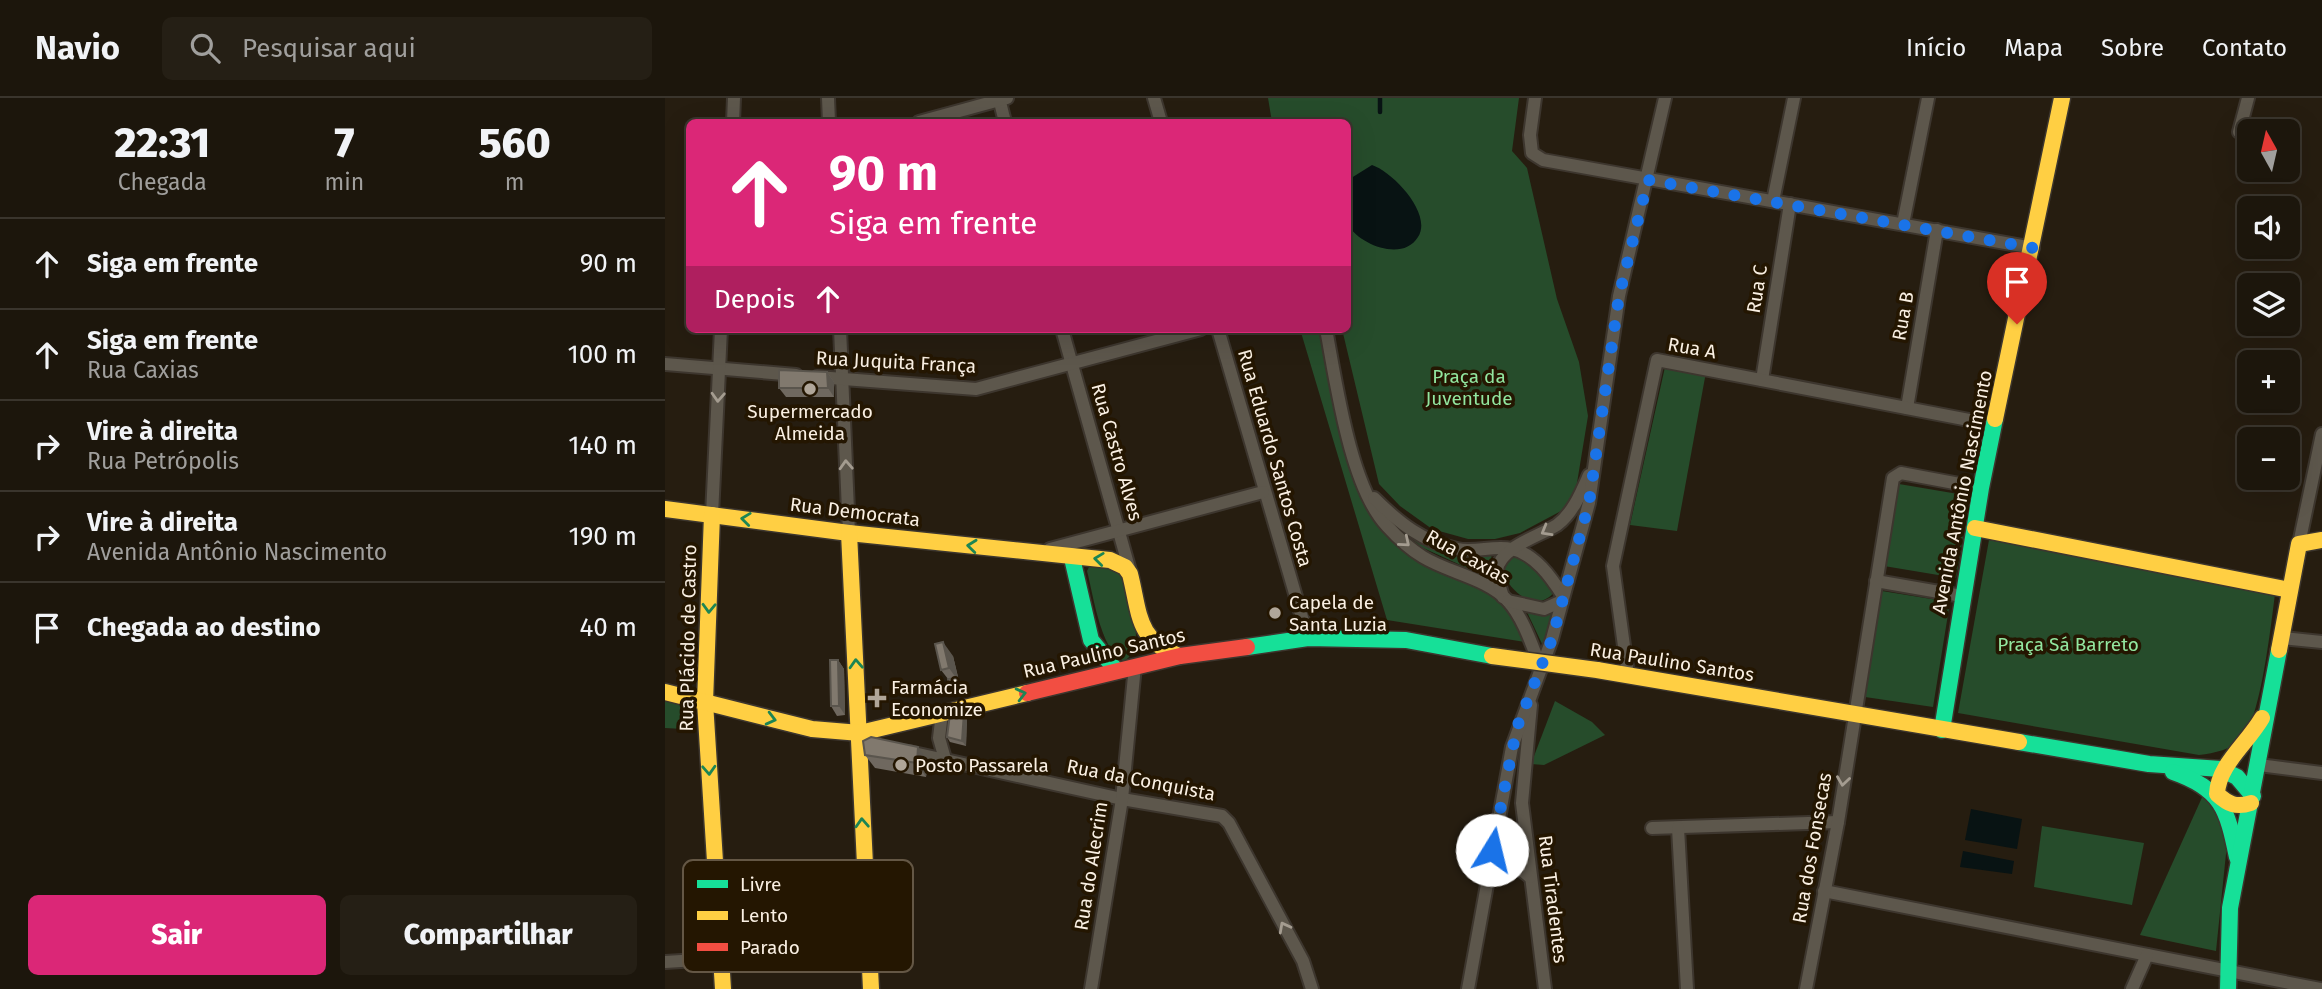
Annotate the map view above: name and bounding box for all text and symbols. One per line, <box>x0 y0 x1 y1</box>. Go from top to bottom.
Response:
search box <box>162 17 652 80</box>
text: Navio <box>35 28 120 68</box>
icon: search <box>186 29 224 67</box>
text: Pesquisar aqui <box>242 33 416 64</box>
text: Início <box>1906 34 1966 62</box>
text: Mapa <box>2004 34 2063 62</box>
text: Sobre <box>2101 34 2164 62</box>
text: Contato <box>2202 34 2287 62</box>
text: 22:31 <box>114 118 210 168</box>
text: 7 <box>334 118 354 168</box>
text: 560 <box>479 118 551 168</box>
north arrow <box>2237 119 2299 182</box>
map controls <box>2237 119 2300 490</box>
text: 90 m <box>829 144 938 203</box>
icon: ahead <box>714 147 805 238</box>
text: Chegada <box>118 168 207 196</box>
text: min <box>325 168 364 196</box>
text: m <box>505 168 525 196</box>
button: sound <box>2237 196 2300 259</box>
text: Siga em frente <box>829 204 1038 242</box>
icon: ahead <box>28 245 66 283</box>
text: Siga em frente <box>87 248 258 279</box>
text: 90 m <box>580 248 637 279</box>
pin <box>1987 252 2047 324</box>
street label: Rua C <box>1742 263 1772 315</box>
icon: arrive <box>1998 263 2036 301</box>
button: layers <box>2237 273 2300 336</box>
icon: ahead <box>809 280 847 318</box>
text: Depois <box>714 284 795 315</box>
street label: Rua B <box>1887 290 1919 342</box>
text: Siga em frente <box>87 325 258 356</box>
street label: Rua A <box>1666 332 1718 364</box>
icon: ahead <box>28 336 66 374</box>
text: 100 m <box>568 339 637 370</box>
street label: Rua Juquita França <box>815 346 977 378</box>
street label: Rua Eduardo Santos Costa <box>1233 346 1317 570</box>
button: + <box>2237 350 2300 413</box>
text: Rua Caxias <box>87 356 199 384</box>
park label: Praça da Juventude <box>1425 365 1513 410</box>
street label: Avenida Antônio Nascimento <box>1927 368 1997 616</box>
marker: Supermercado Almeida <box>802 381 818 397</box>
street label: Rua Castro Alves <box>1086 381 1148 523</box>
one-way arrow <box>710 392 725 403</box>
place label: Supermercado Almeida <box>747 400 873 445</box>
text: Vire à direita <box>87 416 238 447</box>
icon: right <box>28 427 66 465</box>
button: − <box>2237 427 2300 490</box>
text: 140 m <box>568 430 637 461</box>
text: Rua Petrópolis <box>87 447 239 475</box>
one-way arrow <box>839 459 854 470</box>
street label: Rua Democrata <box>789 493 921 531</box>
text: Vire à direita <box>87 507 238 538</box>
one-way arrow <box>740 512 752 527</box>
icon: right <box>28 518 66 556</box>
text: 190 m <box>568 521 637 552</box>
one-way arrow <box>1541 523 1553 536</box>
street label: Rua Caxias <box>1422 525 1514 589</box>
one-way arrow <box>1396 534 1409 546</box>
text: Avenida Antônio Nascimento <box>87 538 387 566</box>
one-way arrow <box>966 539 977 554</box>
street label: Rua Plácido de Castro <box>675 544 701 732</box>
one-way arrow <box>1093 551 1105 566</box>
place label: Capela de Santa Luzia <box>1289 591 1387 636</box>
one-way arrow <box>701 602 716 613</box>
marker: Capela de Santa Luzia <box>1267 605 1283 621</box>
icon: arrive <box>28 609 66 647</box>
text: Chegada ao destino <box>87 612 321 643</box>
text: 40 m <box>579 612 637 643</box>
street label: Rua Paulino Santos <box>1021 623 1188 683</box>
park label: Praça Sá Barreto <box>1997 633 2139 656</box>
street label: Rua Paulino Santos <box>1588 638 1756 686</box>
one-way arrow <box>849 659 864 670</box>
place label: Farmácia Economize <box>891 676 983 721</box>
one-way arrow <box>1015 687 1027 702</box>
marker: Farmácia Economize <box>869 690 885 706</box>
one-way arrow <box>765 711 777 725</box>
place label: Posto Passarela <box>915 754 1049 777</box>
street label: Rua da Conquista <box>1065 754 1217 806</box>
marker: Posto Passarela <box>893 757 909 773</box>
one-way arrow <box>701 765 716 776</box>
street label: Rua dos Fonsecas <box>1787 771 1837 925</box>
one-way arrow <box>1836 775 1851 787</box>
street label: Rua do Alecrim <box>1069 800 1113 932</box>
position arrow <box>1455 813 1529 887</box>
one-way arrow <box>855 817 870 828</box>
street label: Rua Tiradentes <box>1534 834 1572 964</box>
legend <box>683 860 913 972</box>
text: Livre <box>740 873 781 896</box>
button: Sair <box>28 895 326 975</box>
button: Compartilhar <box>340 895 637 975</box>
text: Lento <box>740 904 788 927</box>
one-way arrow <box>1279 922 1293 934</box>
text: Parado <box>740 936 800 959</box>

